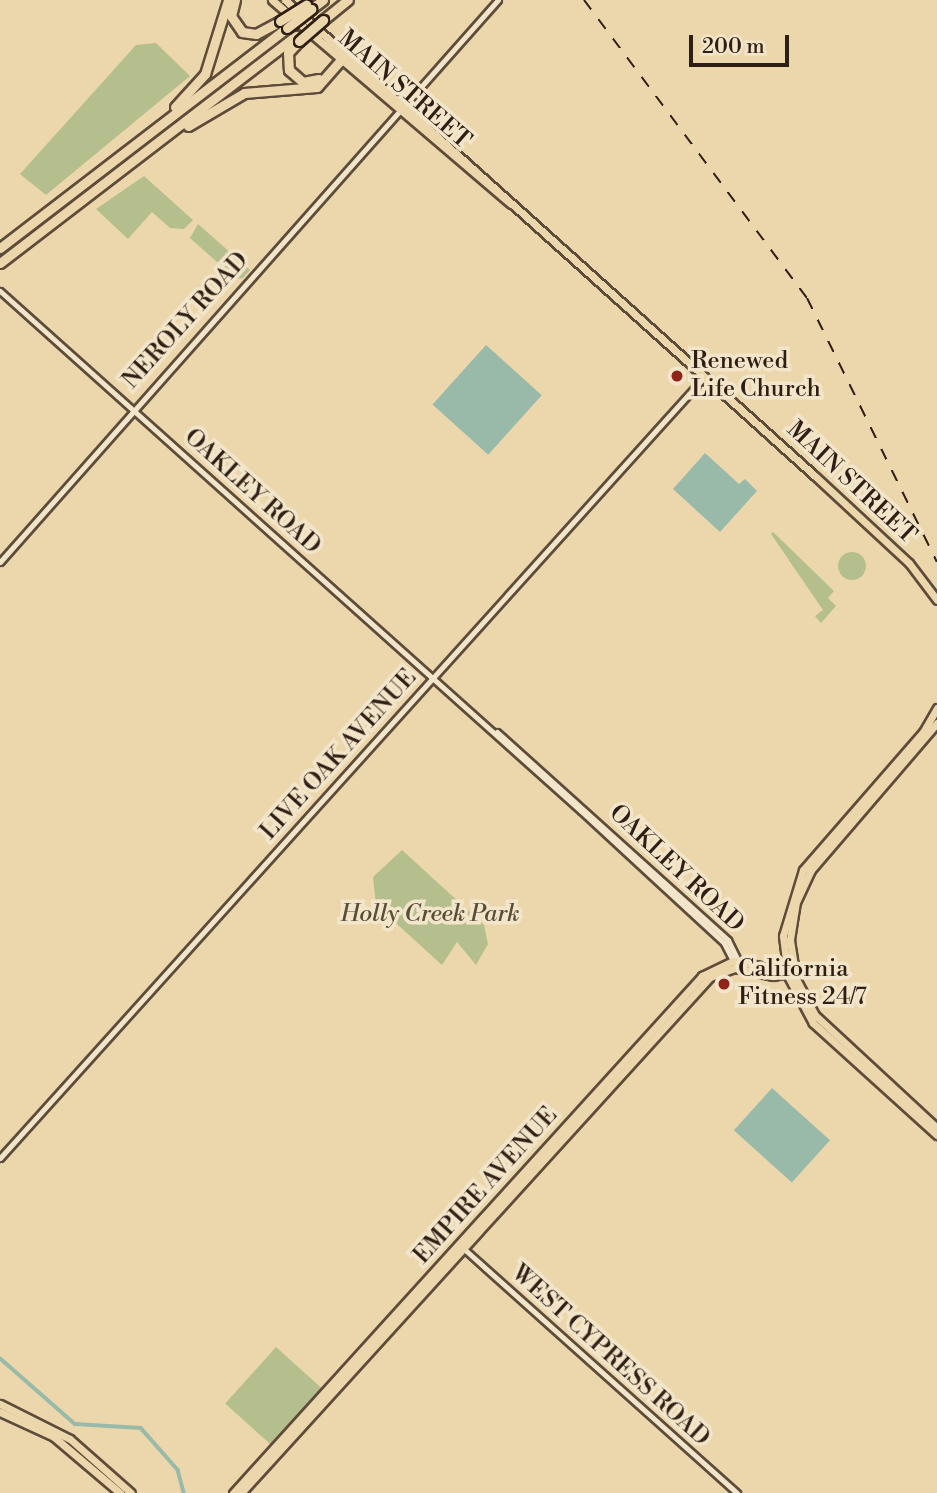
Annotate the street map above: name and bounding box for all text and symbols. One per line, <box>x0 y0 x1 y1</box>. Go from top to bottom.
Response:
scale bar <box>692 21 792 65</box>
street label: MAIN STREET <box>332 25 476 155</box>
text: 200 m <box>702 34 765 60</box>
street label: NEROLY ROAD <box>117 247 255 395</box>
place label: Renewed Life Church <box>691 348 821 404</box>
marker: Renewed Life Church <box>669 368 685 384</box>
street label: MAIN STREET <box>780 416 922 550</box>
street label: OAKLEY ROAD <box>178 423 326 561</box>
street label: LIVE OAK AVENUE <box>255 664 423 846</box>
street label: OAKLEY ROAD <box>603 799 749 939</box>
park label: Holly Creek Park <box>341 901 519 929</box>
place label: California Fitness 24/7 <box>738 956 867 1012</box>
marker: California Fitness 24/7 <box>716 976 732 992</box>
street label: EMPIRE AVENUE <box>408 1102 564 1270</box>
street label: WEST CYPRESS ROAD <box>505 1259 715 1453</box>

